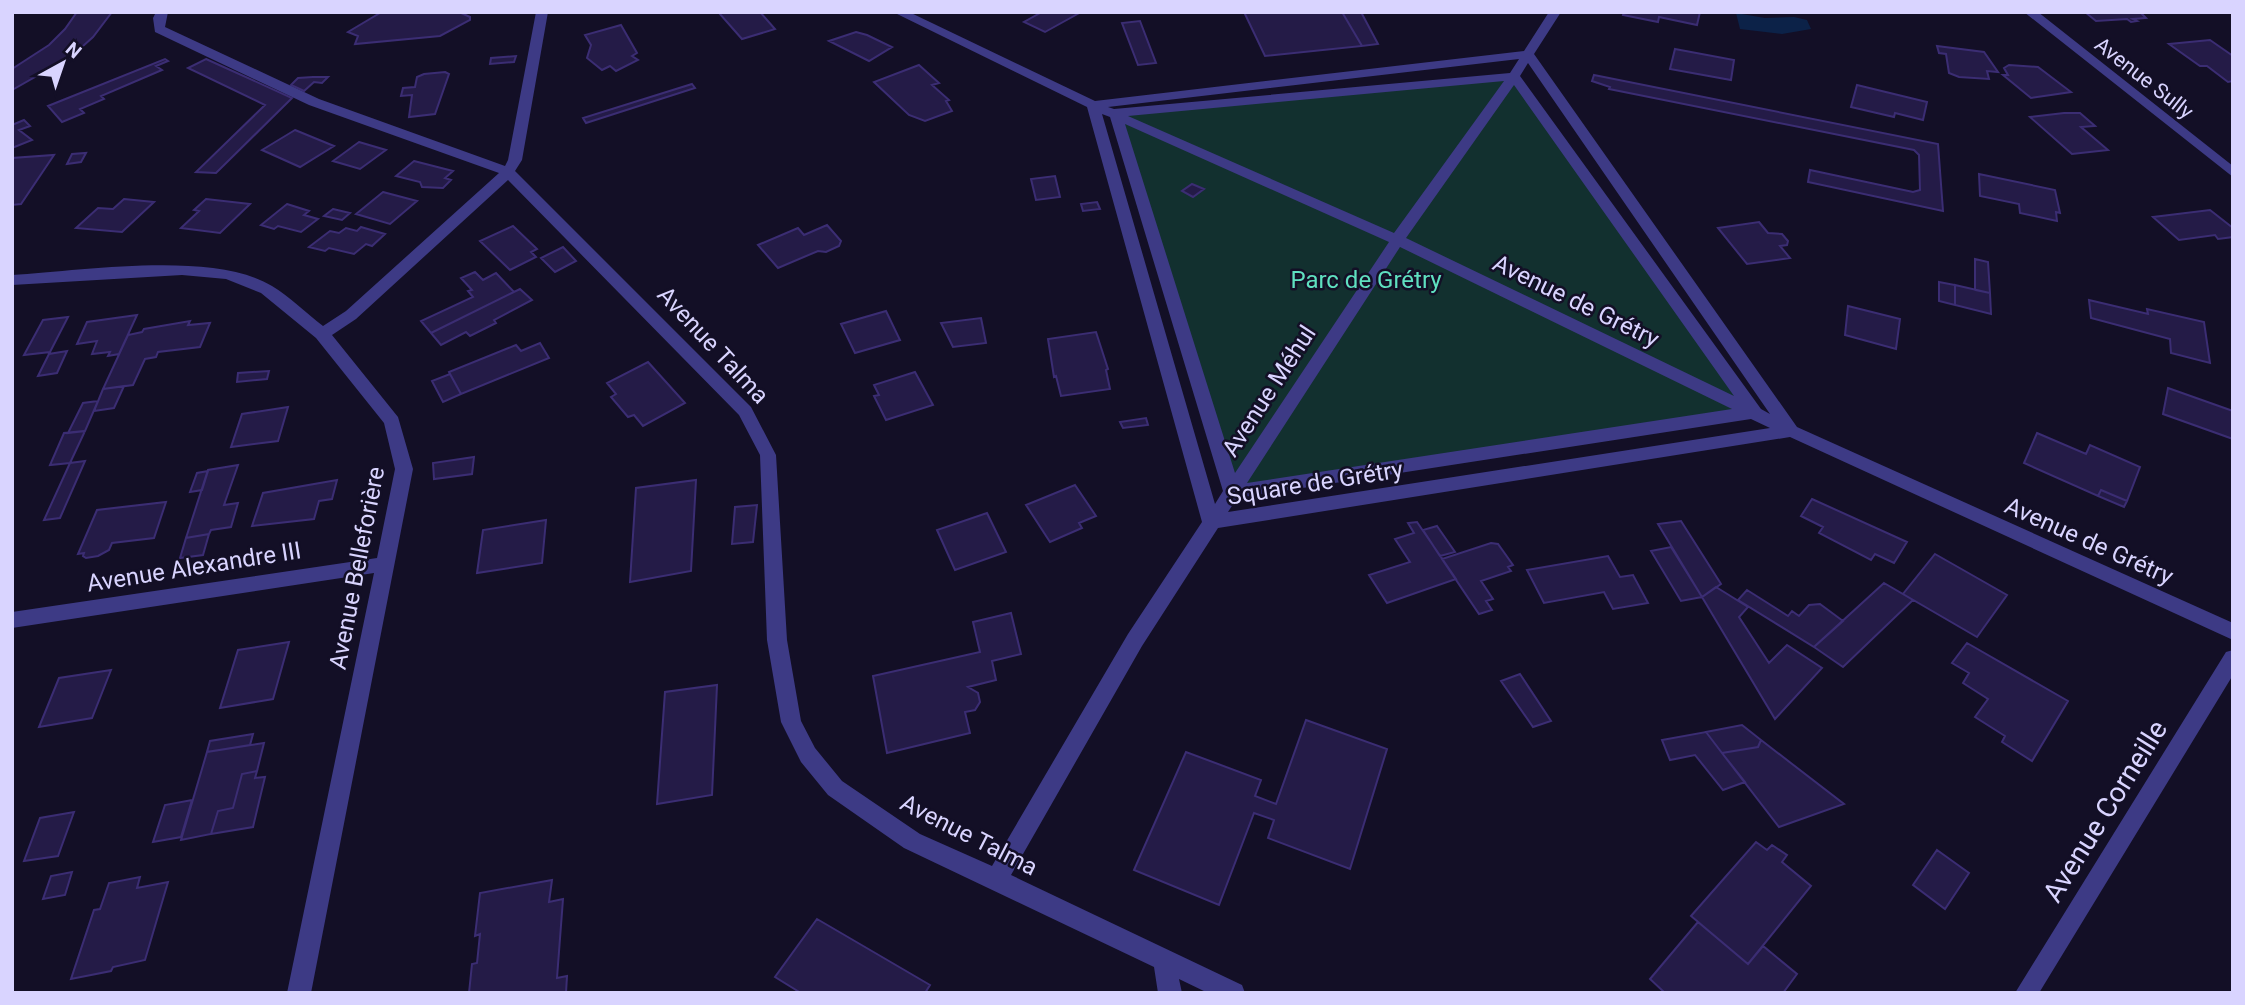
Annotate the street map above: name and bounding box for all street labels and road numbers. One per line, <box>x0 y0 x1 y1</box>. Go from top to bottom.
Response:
street label: Avenue Sully <box>2090 32 2198 124</box>
street label: Avenue de Grétry <box>1488 249 1664 354</box>
street label: Avenue Talma <box>652 281 774 409</box>
street label: Avenue Méhul <box>1216 320 1322 462</box>
street label: Square de Grétry <box>1225 455 1405 511</box>
street label: Avenue Belleforière <box>324 464 390 672</box>
street label: Avenue de Grétry <box>2001 491 2178 591</box>
street label: Avenue Alexandre III <box>85 536 303 598</box>
street label: Avenue Corneille <box>2036 714 2174 908</box>
street label: Avenue Talma <box>896 788 1042 882</box>

